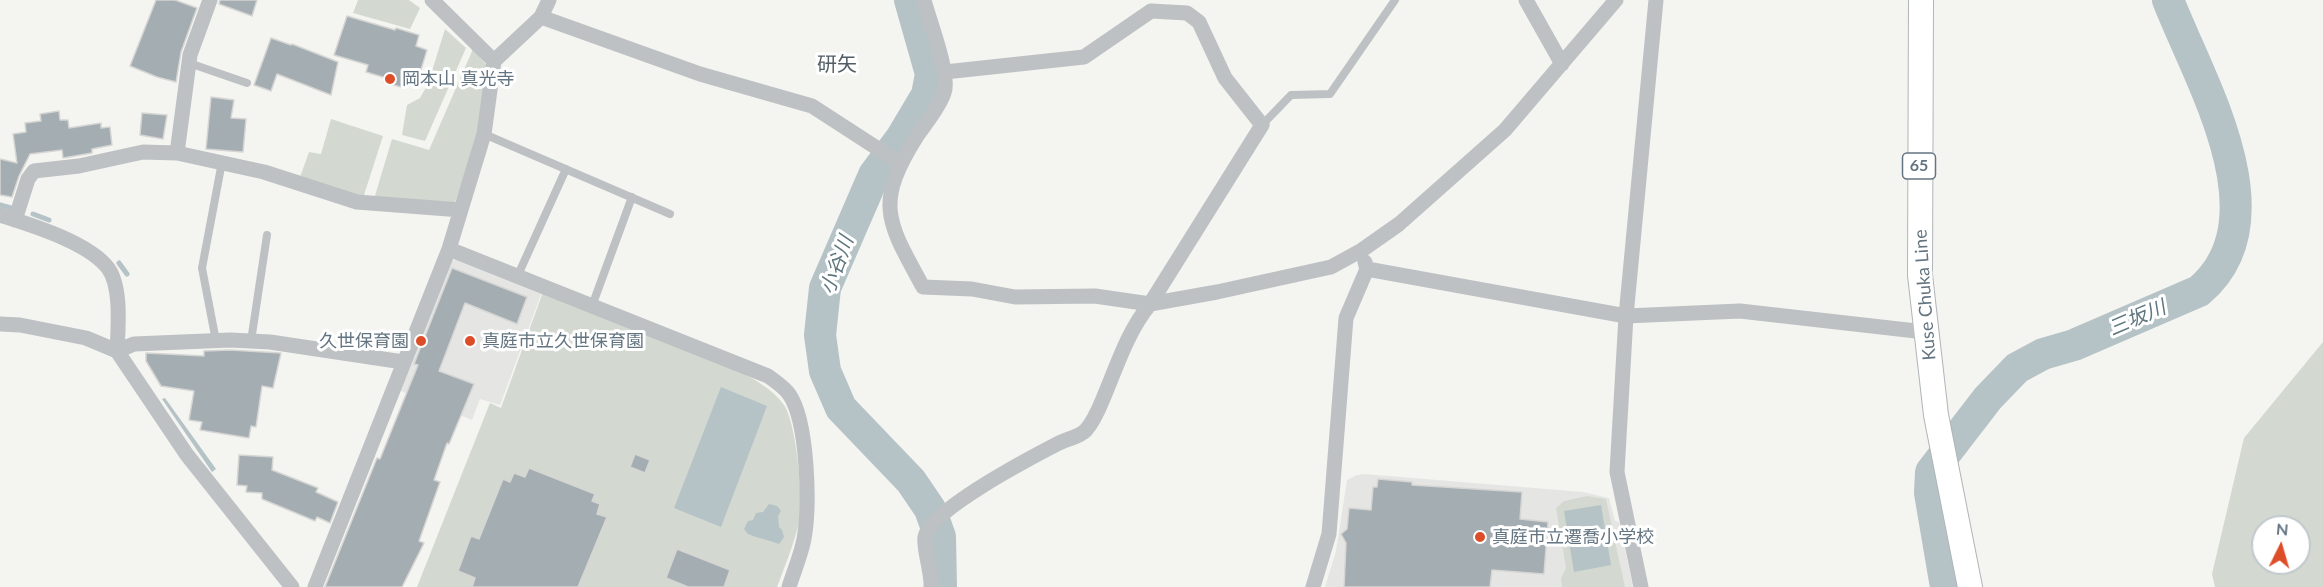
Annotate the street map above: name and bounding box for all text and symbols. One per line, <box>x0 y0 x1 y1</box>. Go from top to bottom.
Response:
district label: 研矢 <box>817 53 857 77</box>
place label: 岡本山 真光寺 <box>402 68 515 90</box>
marker: 岡本山 真光寺 <box>383 72 397 86</box>
road number: 65 <box>1902 153 1936 179</box>
street label: Kuse Chuka Line <box>1910 229 1940 361</box>
water label: 小谷川 <box>815 233 859 297</box>
water label: 三坂川 <box>2105 295 2169 341</box>
place label: 久世保育園 <box>319 330 409 352</box>
place label: 真庭市立久世保育園 <box>482 330 644 352</box>
marker: 久世保育園 <box>414 334 428 348</box>
marker: 真庭市立久世保育園 <box>463 334 477 348</box>
north arrow <box>2251 515 2311 575</box>
text: N <box>2275 519 2289 539</box>
place label: 真庭市立遷喬小学校 <box>1492 526 1654 548</box>
marker: 真庭市立遷喬小学校 <box>1473 530 1487 544</box>

